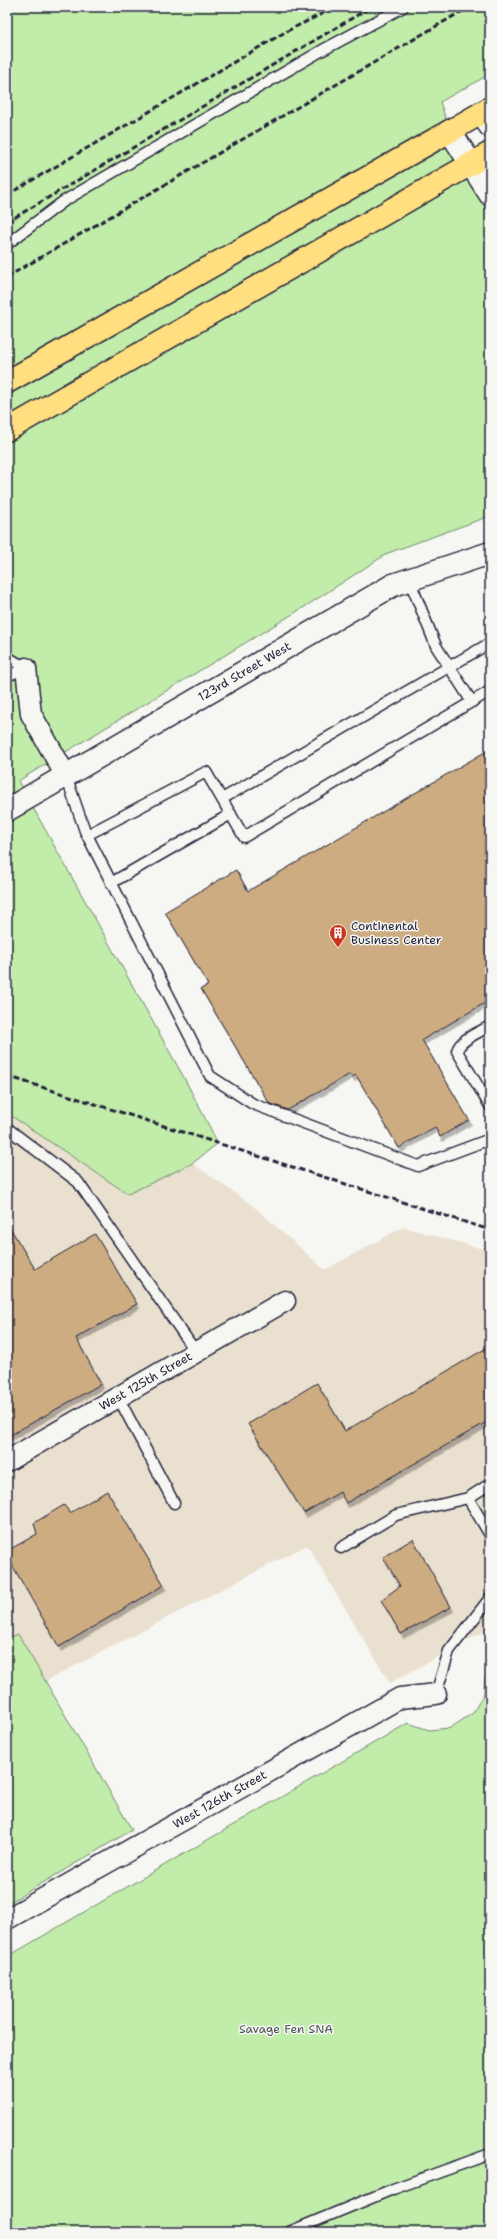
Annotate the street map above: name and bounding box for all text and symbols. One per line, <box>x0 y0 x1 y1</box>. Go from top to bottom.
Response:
street label: 123rd Street West <box>195 638 294 705</box>
place label: Continental Business Center <box>351 918 442 948</box>
building icon: Continental Business Center <box>328 923 348 948</box>
street label: West 125th Street <box>96 1348 195 1414</box>
street label: West 126th Street <box>170 1767 269 1832</box>
park label: Savage Fen SNA <box>239 2021 333 2037</box>

